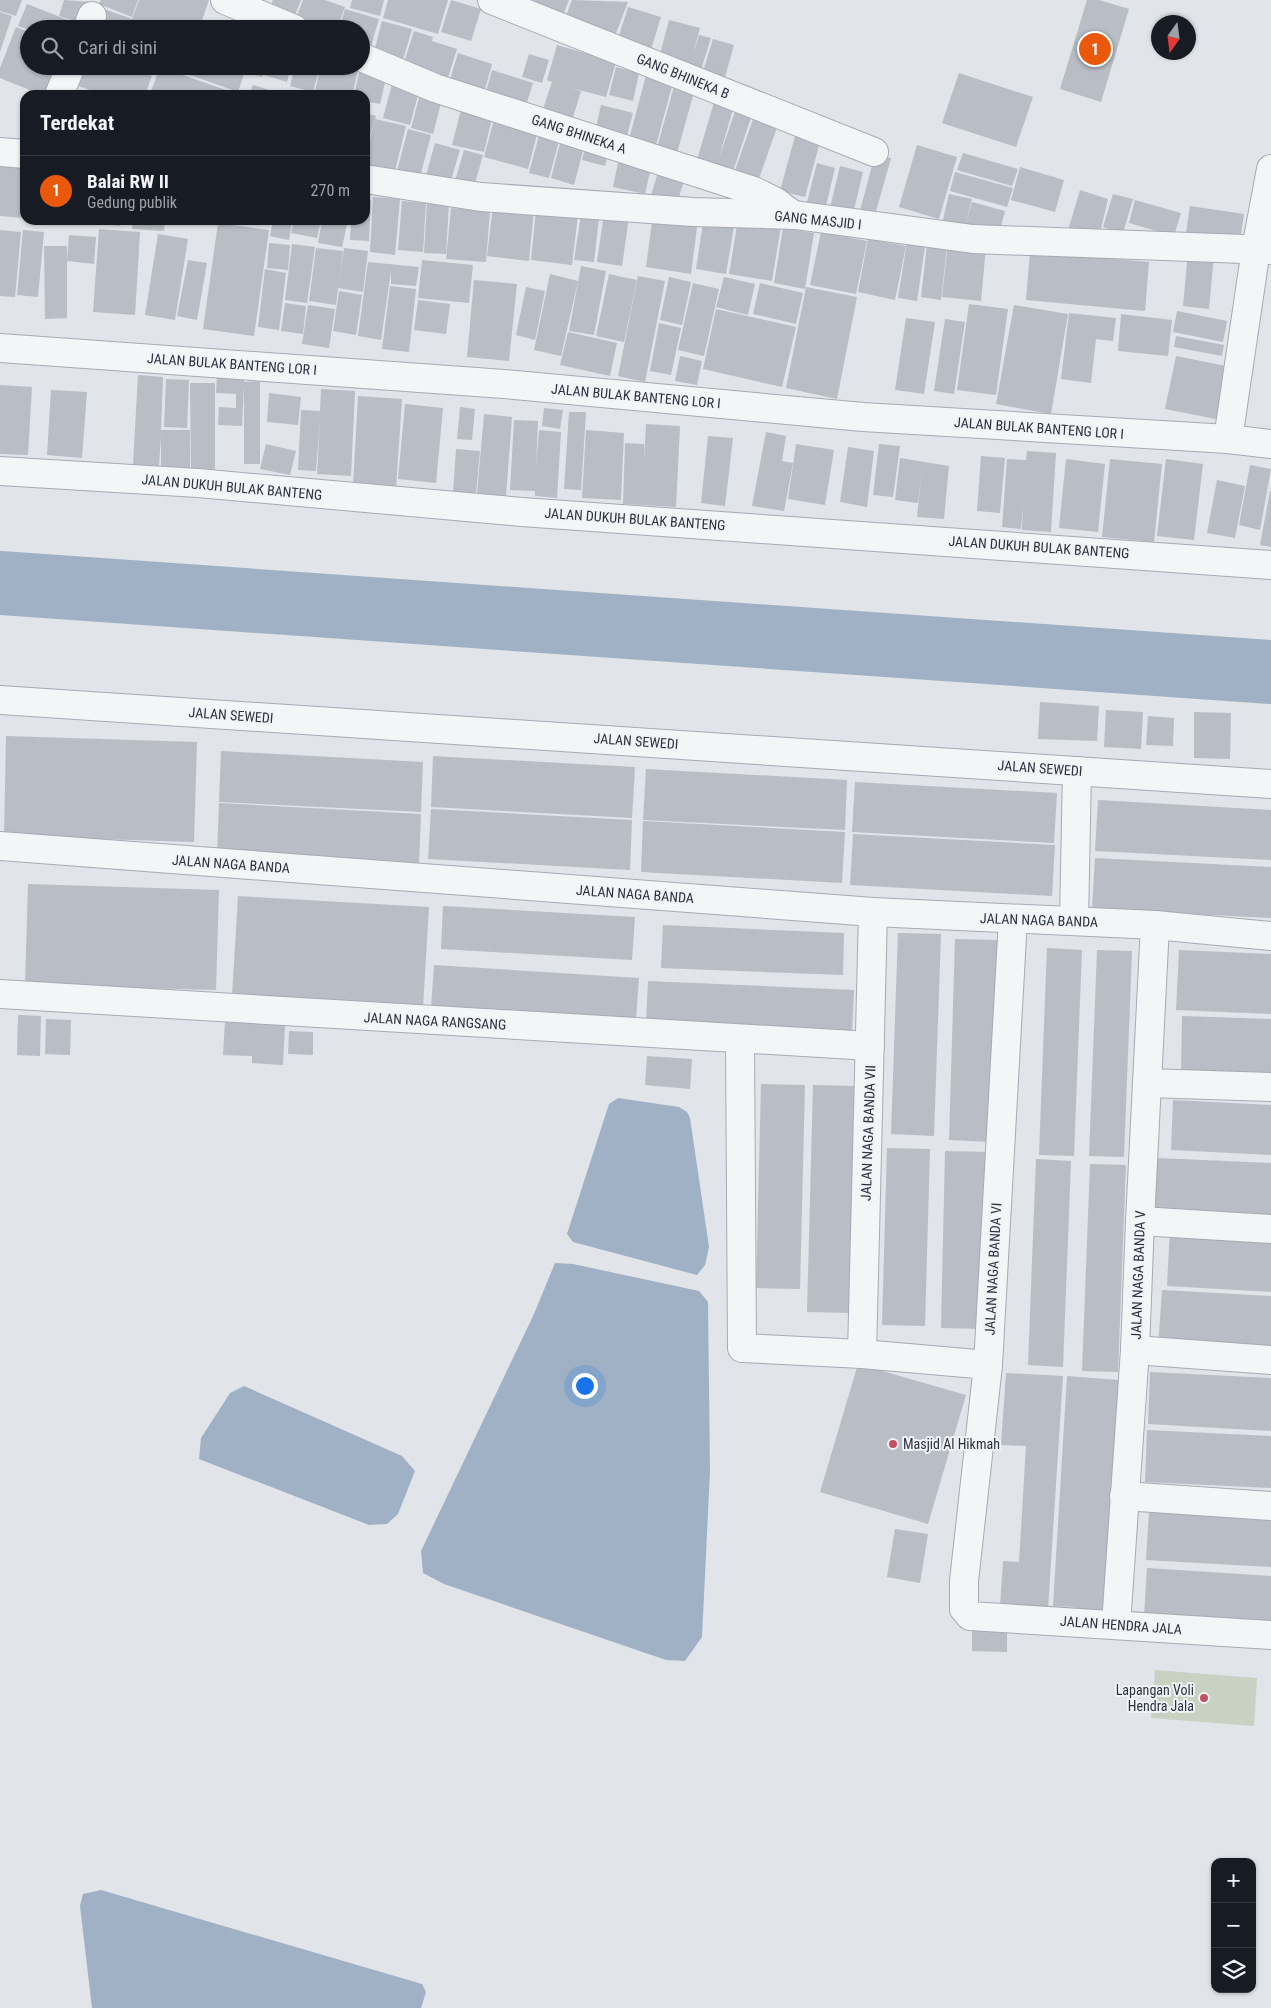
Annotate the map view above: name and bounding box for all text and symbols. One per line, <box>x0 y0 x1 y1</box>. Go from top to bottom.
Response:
north arrow <box>1151 15 1196 60</box>
search box <box>20 20 370 75</box>
pin: 1 <box>1079 30 1111 68</box>
icon: search <box>38 34 66 62</box>
text: Cari di sini <box>78 36 157 59</box>
street label: GANG BHINEKA B <box>634 50 732 102</box>
text: Terdekat <box>40 111 114 135</box>
street label: GANG BHINEKA A <box>529 111 629 157</box>
text: Balai RW II <box>87 170 169 193</box>
text: 1 <box>52 181 60 200</box>
text: 270 m <box>311 181 350 200</box>
text: Gedung publik <box>87 193 177 212</box>
street label: GANG MASJID I <box>774 207 862 233</box>
street label: JALAN BULAK BANTENG LOR I <box>147 350 317 378</box>
street label: JALAN BULAK BANTENG LOR I <box>551 381 721 411</box>
street label: JALAN BULAK BANTENG LOR I <box>954 414 1124 442</box>
street label: JALAN DUKUH BULAK BANTENG <box>141 471 323 503</box>
street label: JALAN DUKUH BULAK BANTENG <box>544 505 726 533</box>
street label: JALAN DUKUH BULAK BANTENG <box>948 533 1130 561</box>
street label: JALAN SEWEDI <box>188 704 274 726</box>
street label: JALAN SEWEDI <box>593 730 679 752</box>
street label: JALAN SEWEDI <box>997 757 1083 779</box>
street label: JALAN NAGA BANDA <box>172 852 290 876</box>
street label: JALAN NAGA BANDA <box>576 882 694 906</box>
street label: JALAN NAGA BANDA <box>980 910 1098 930</box>
street label: JALAN NAGA RANGSANG <box>363 1009 507 1033</box>
street label: JALAN NAGA BANDA VII <box>858 1065 878 1201</box>
street label: JALAN NAGA BANDA VI <box>982 1202 1004 1336</box>
street label: JALAN NAGA BANDA V <box>1128 1210 1148 1340</box>
your location <box>572 1373 598 1399</box>
place label: Masjid Al Hikmah <box>903 1436 1000 1452</box>
marker: Masjid Al Hikmah <box>887 1438 899 1450</box>
street label: JALAN HENDRA JALA <box>1060 1613 1182 1637</box>
place label: Lapangan Voli Hendra Jala <box>1116 1682 1194 1714</box>
marker: Lapangan Voli Hendra Jala <box>1198 1692 1210 1704</box>
map controls <box>1211 1858 1256 1993</box>
button: + <box>1211 1858 1256 1903</box>
button: − <box>1211 1903 1256 1948</box>
button: layers <box>1211 1948 1256 1993</box>

